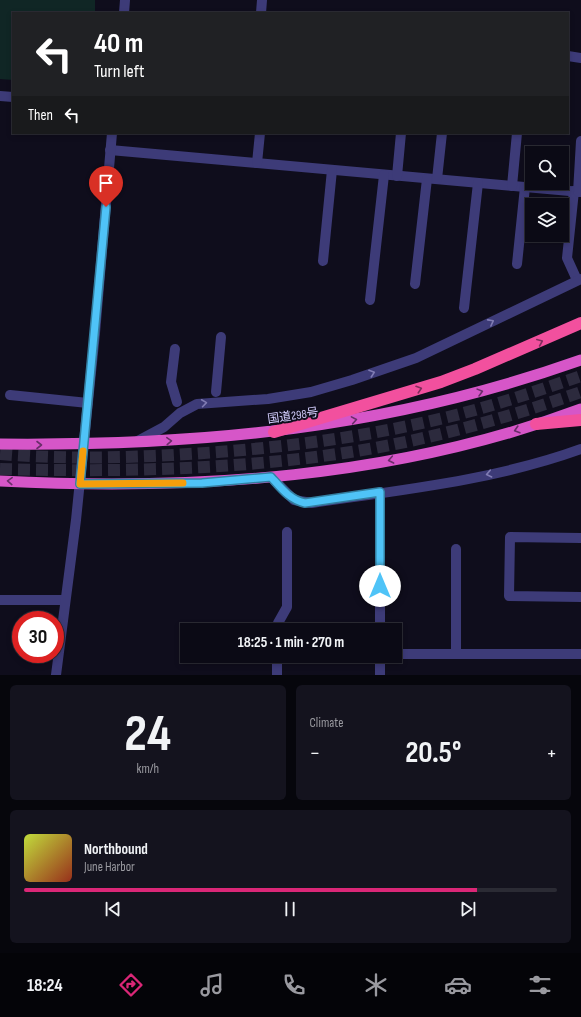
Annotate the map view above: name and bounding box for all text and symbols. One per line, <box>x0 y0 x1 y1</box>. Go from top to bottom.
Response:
text: 40 m <box>94 27 143 60</box>
icon: left <box>28 28 80 80</box>
text: Turn left <box>94 61 145 82</box>
icon: left <box>61 104 83 126</box>
text: Then <box>28 106 53 125</box>
map controls <box>525 146 569 242</box>
button: search <box>525 146 569 190</box>
pin <box>89 166 123 207</box>
icon: arrive <box>95 172 117 194</box>
button: layers <box>525 198 569 242</box>
one-way arrow <box>487 319 494 327</box>
one-way arrow <box>536 338 543 346</box>
one-way arrow <box>368 370 375 378</box>
one-way arrow <box>415 385 422 394</box>
one-way arrow <box>477 388 484 397</box>
one-way arrow <box>200 399 207 408</box>
street label: 国道298号 <box>266 405 320 427</box>
one-way arrow <box>351 416 357 425</box>
one-way arrow <box>514 425 521 434</box>
one-way arrow <box>166 437 172 445</box>
one-way arrow <box>36 441 42 449</box>
one-way arrow <box>388 456 394 464</box>
one-way arrow <box>486 469 493 477</box>
one-way arrow <box>7 477 13 486</box>
position arrow <box>359 565 401 607</box>
speed limit sign: 30 <box>12 611 64 663</box>
text: 18:25 · 1 min · 270 m <box>238 633 344 652</box>
text: 24 <box>124 703 171 766</box>
text: Climate <box>310 715 343 731</box>
text: 20.5° <box>405 735 461 771</box>
text: − <box>310 740 320 767</box>
text: + <box>546 740 557 767</box>
text: km/h <box>137 761 159 777</box>
text: Northbound <box>84 840 148 859</box>
text: June Harbor <box>84 859 135 875</box>
icon: previous <box>102 898 124 920</box>
icon: pause <box>279 898 301 920</box>
icon: next <box>457 898 479 920</box>
icon: directions <box>117 971 145 999</box>
icon: music <box>198 971 226 999</box>
icon: phone <box>280 971 308 999</box>
icon: climate <box>362 971 390 999</box>
icon: car <box>444 971 472 999</box>
icon: filters <box>526 971 554 999</box>
text: 18:24 <box>27 975 63 996</box>

